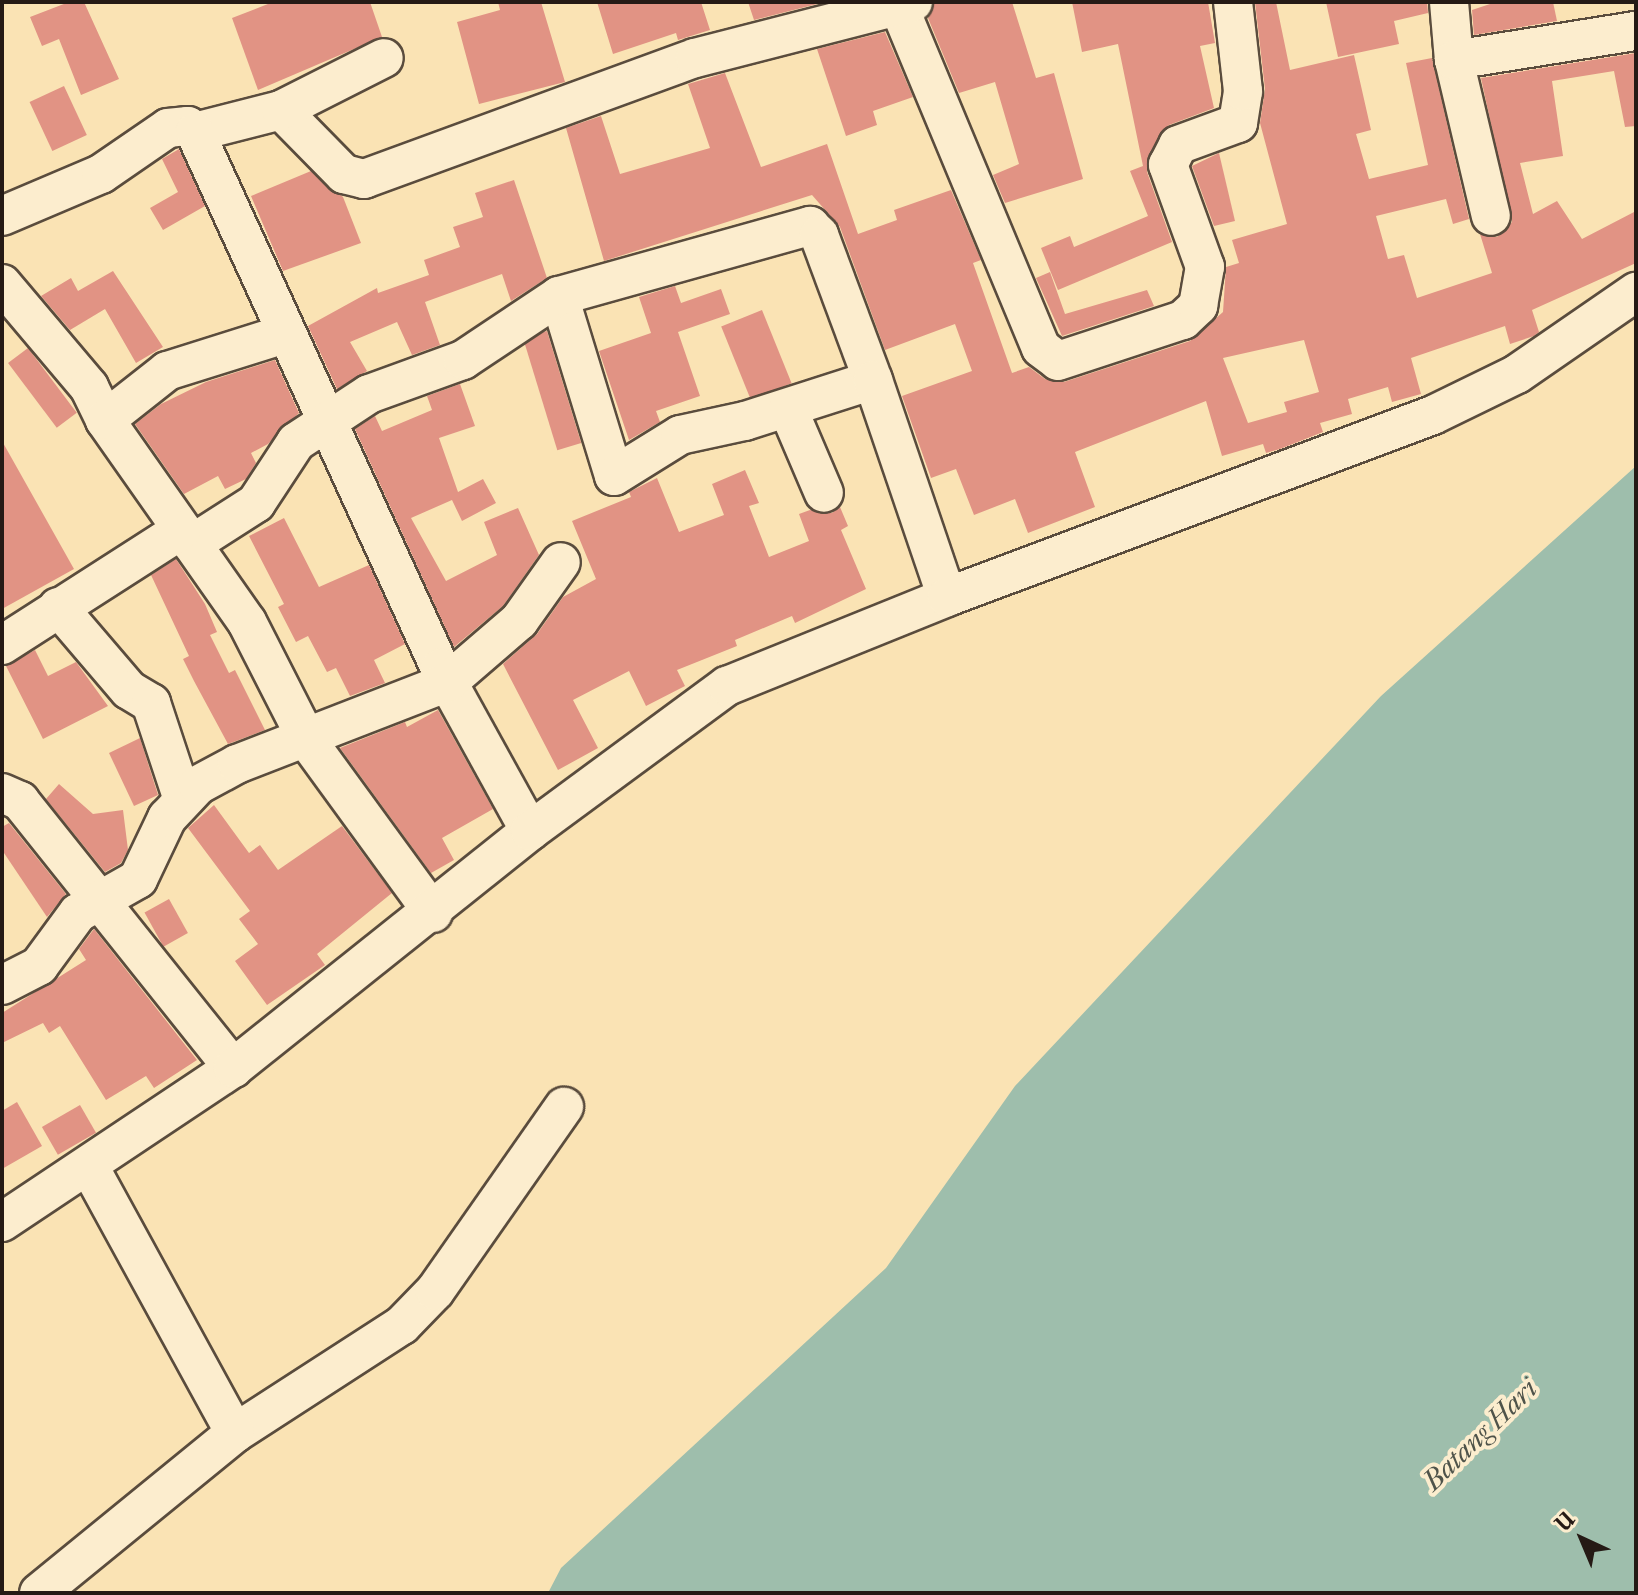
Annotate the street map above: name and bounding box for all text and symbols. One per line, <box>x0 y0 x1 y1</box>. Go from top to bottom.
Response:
water label: Batang Hari <box>1416 1372 1544 1498</box>
north arrow <box>1542 1499 1622 1579</box>
text: U <box>1550 1506 1581 1537</box>

